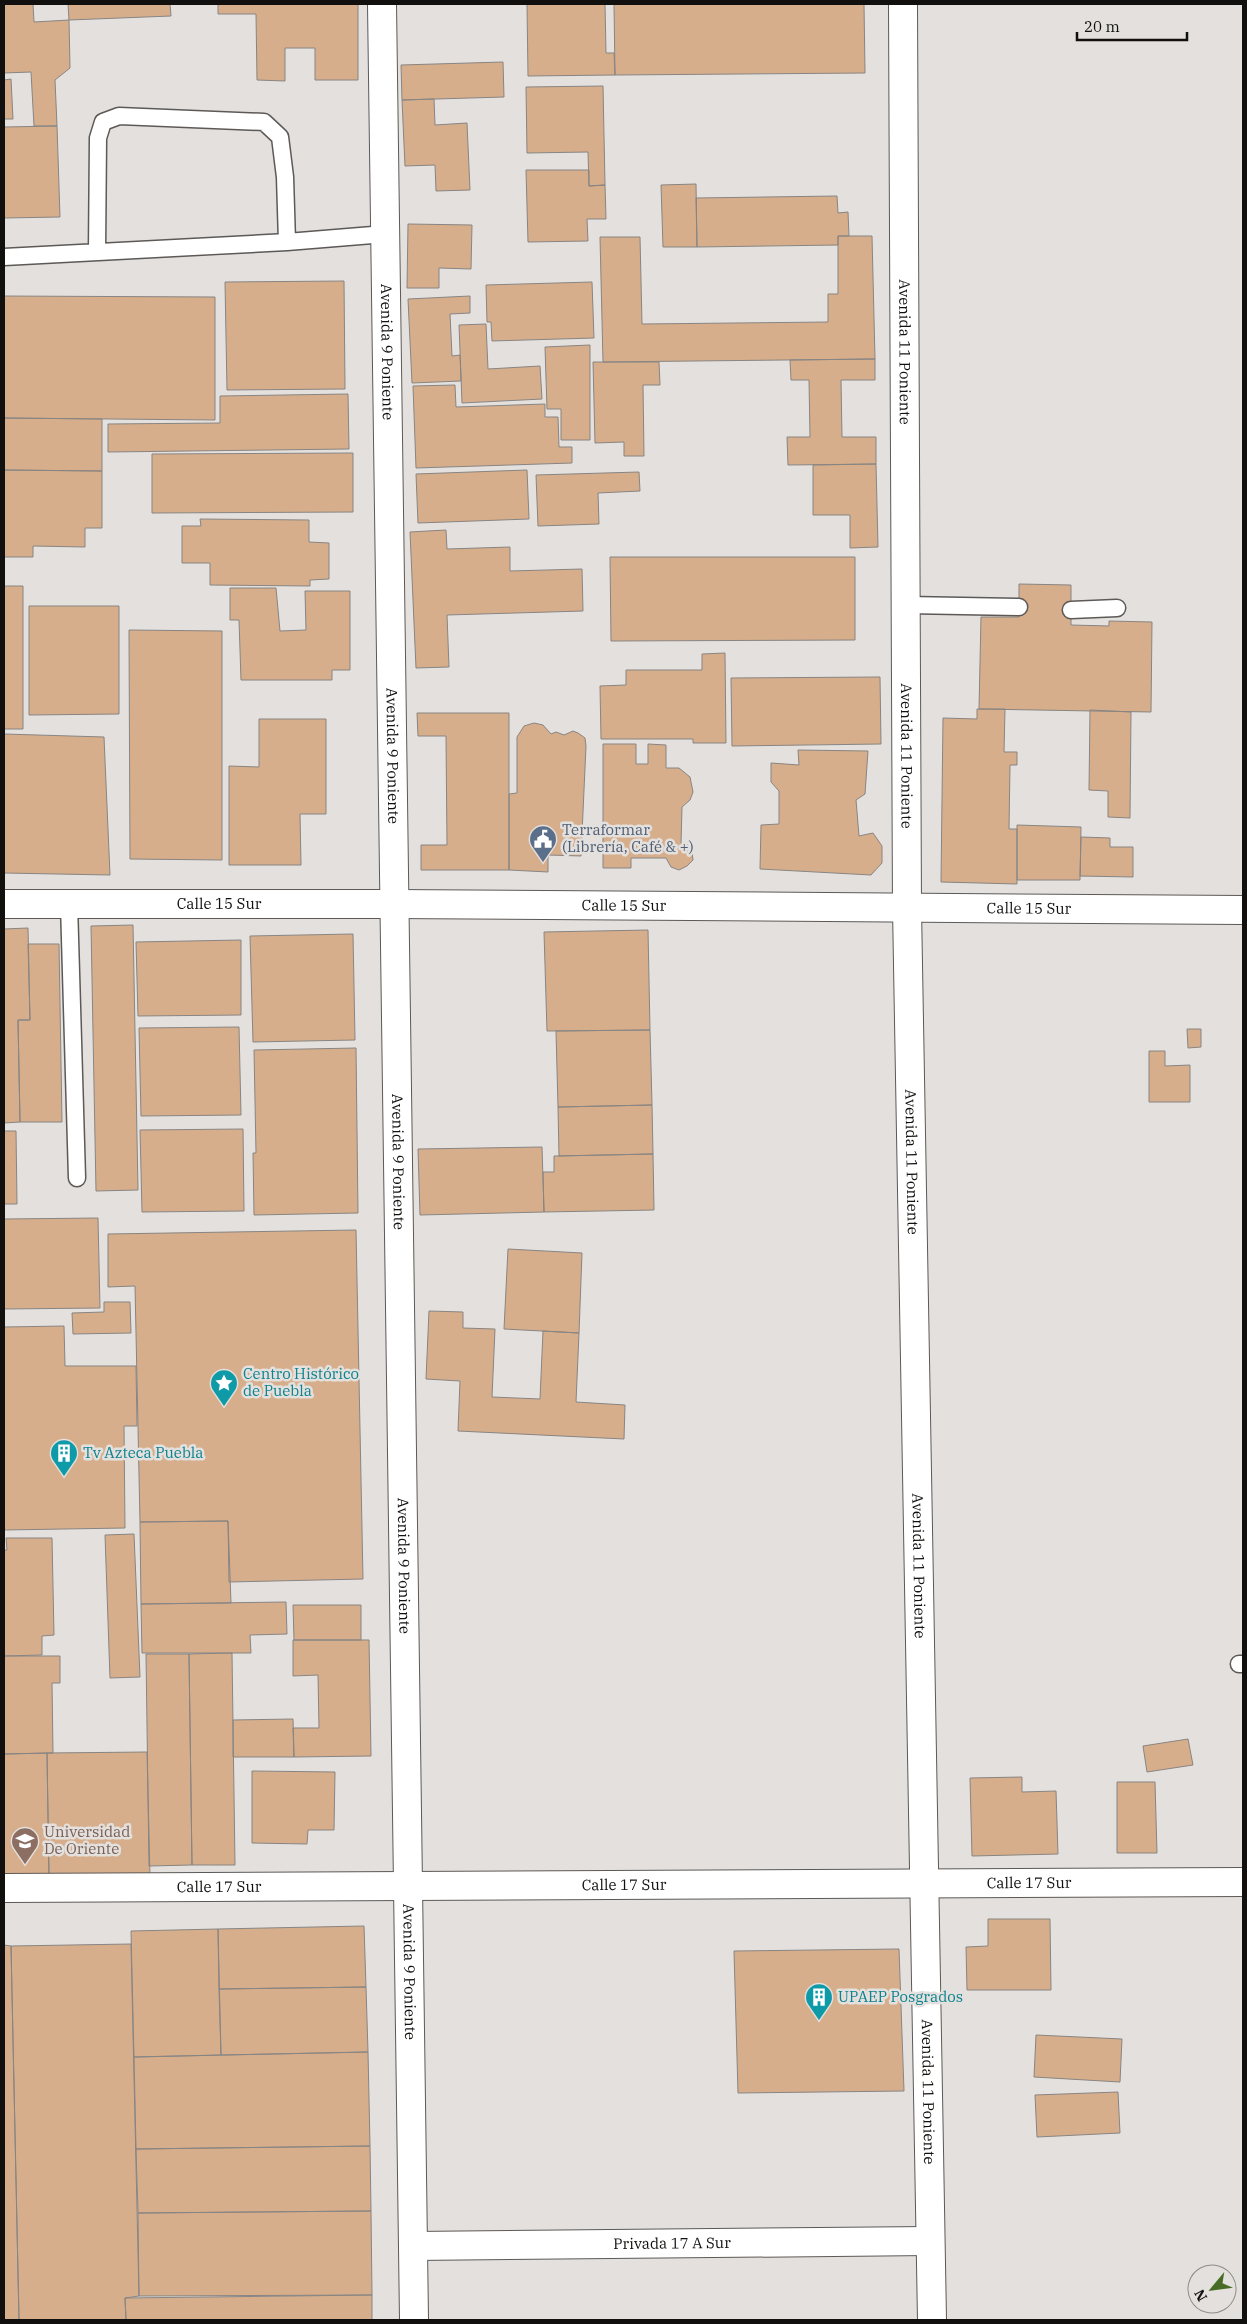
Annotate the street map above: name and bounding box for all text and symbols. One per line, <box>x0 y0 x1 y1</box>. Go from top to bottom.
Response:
scale bar <box>1077 10 1187 42</box>
text: 20 m <box>1084 17 1120 36</box>
street label: Avenida 11 Poniente <box>895 279 915 425</box>
street label: Avenida 9 Poniente <box>377 284 398 420</box>
street label: Avenida 11 Poniente <box>897 683 917 829</box>
street label: Avenida 9 Poniente <box>382 688 403 824</box>
place label: Terraformar (Librería, Café & +) <box>562 820 694 856</box>
public building icon: Terraformar (Librería, Café & +) <box>528 824 558 863</box>
street label: Calle 15 Sur <box>177 894 262 913</box>
street label: Calle 15 Sur <box>582 895 667 915</box>
street label: Calle 15 Sur <box>987 898 1072 918</box>
street label: Avenida 11 Poniente <box>901 1089 923 1235</box>
street label: Avenida 9 Poniente <box>388 1094 409 1230</box>
place label: Centro Histórico de Puebla <box>243 1364 359 1400</box>
place icon: Centro Histórico de Puebla <box>209 1368 239 1407</box>
building icon: Tv Azteca Puebla <box>49 1438 79 1477</box>
place label: Tv Azteca Puebla <box>83 1443 204 1462</box>
street label: Avenida 11 Poniente <box>908 1493 930 1639</box>
street label: Avenida 9 Poniente <box>394 1498 415 1634</box>
place label: Universidad De Oriente <box>44 1822 130 1858</box>
school or university icon: Universidad De Oriente <box>10 1826 40 1865</box>
street label: Calle 17 Sur <box>987 1873 1072 1892</box>
street label: Calle 17 Sur <box>582 1875 667 1894</box>
street label: Calle 17 Sur <box>177 1877 262 1896</box>
street label: Avenida 9 Poniente <box>399 1904 420 2040</box>
building icon: UPAEP Posgrados <box>804 1982 834 2021</box>
place label: UPAEP Posgrados <box>838 1987 963 2006</box>
street label: Avenida 11 Poniente <box>918 2019 939 2165</box>
street label: Privada 17 A Sur <box>613 2233 731 2253</box>
north arrow <box>1187 2264 1237 2314</box>
text: N <box>1190 2286 1211 2305</box>

